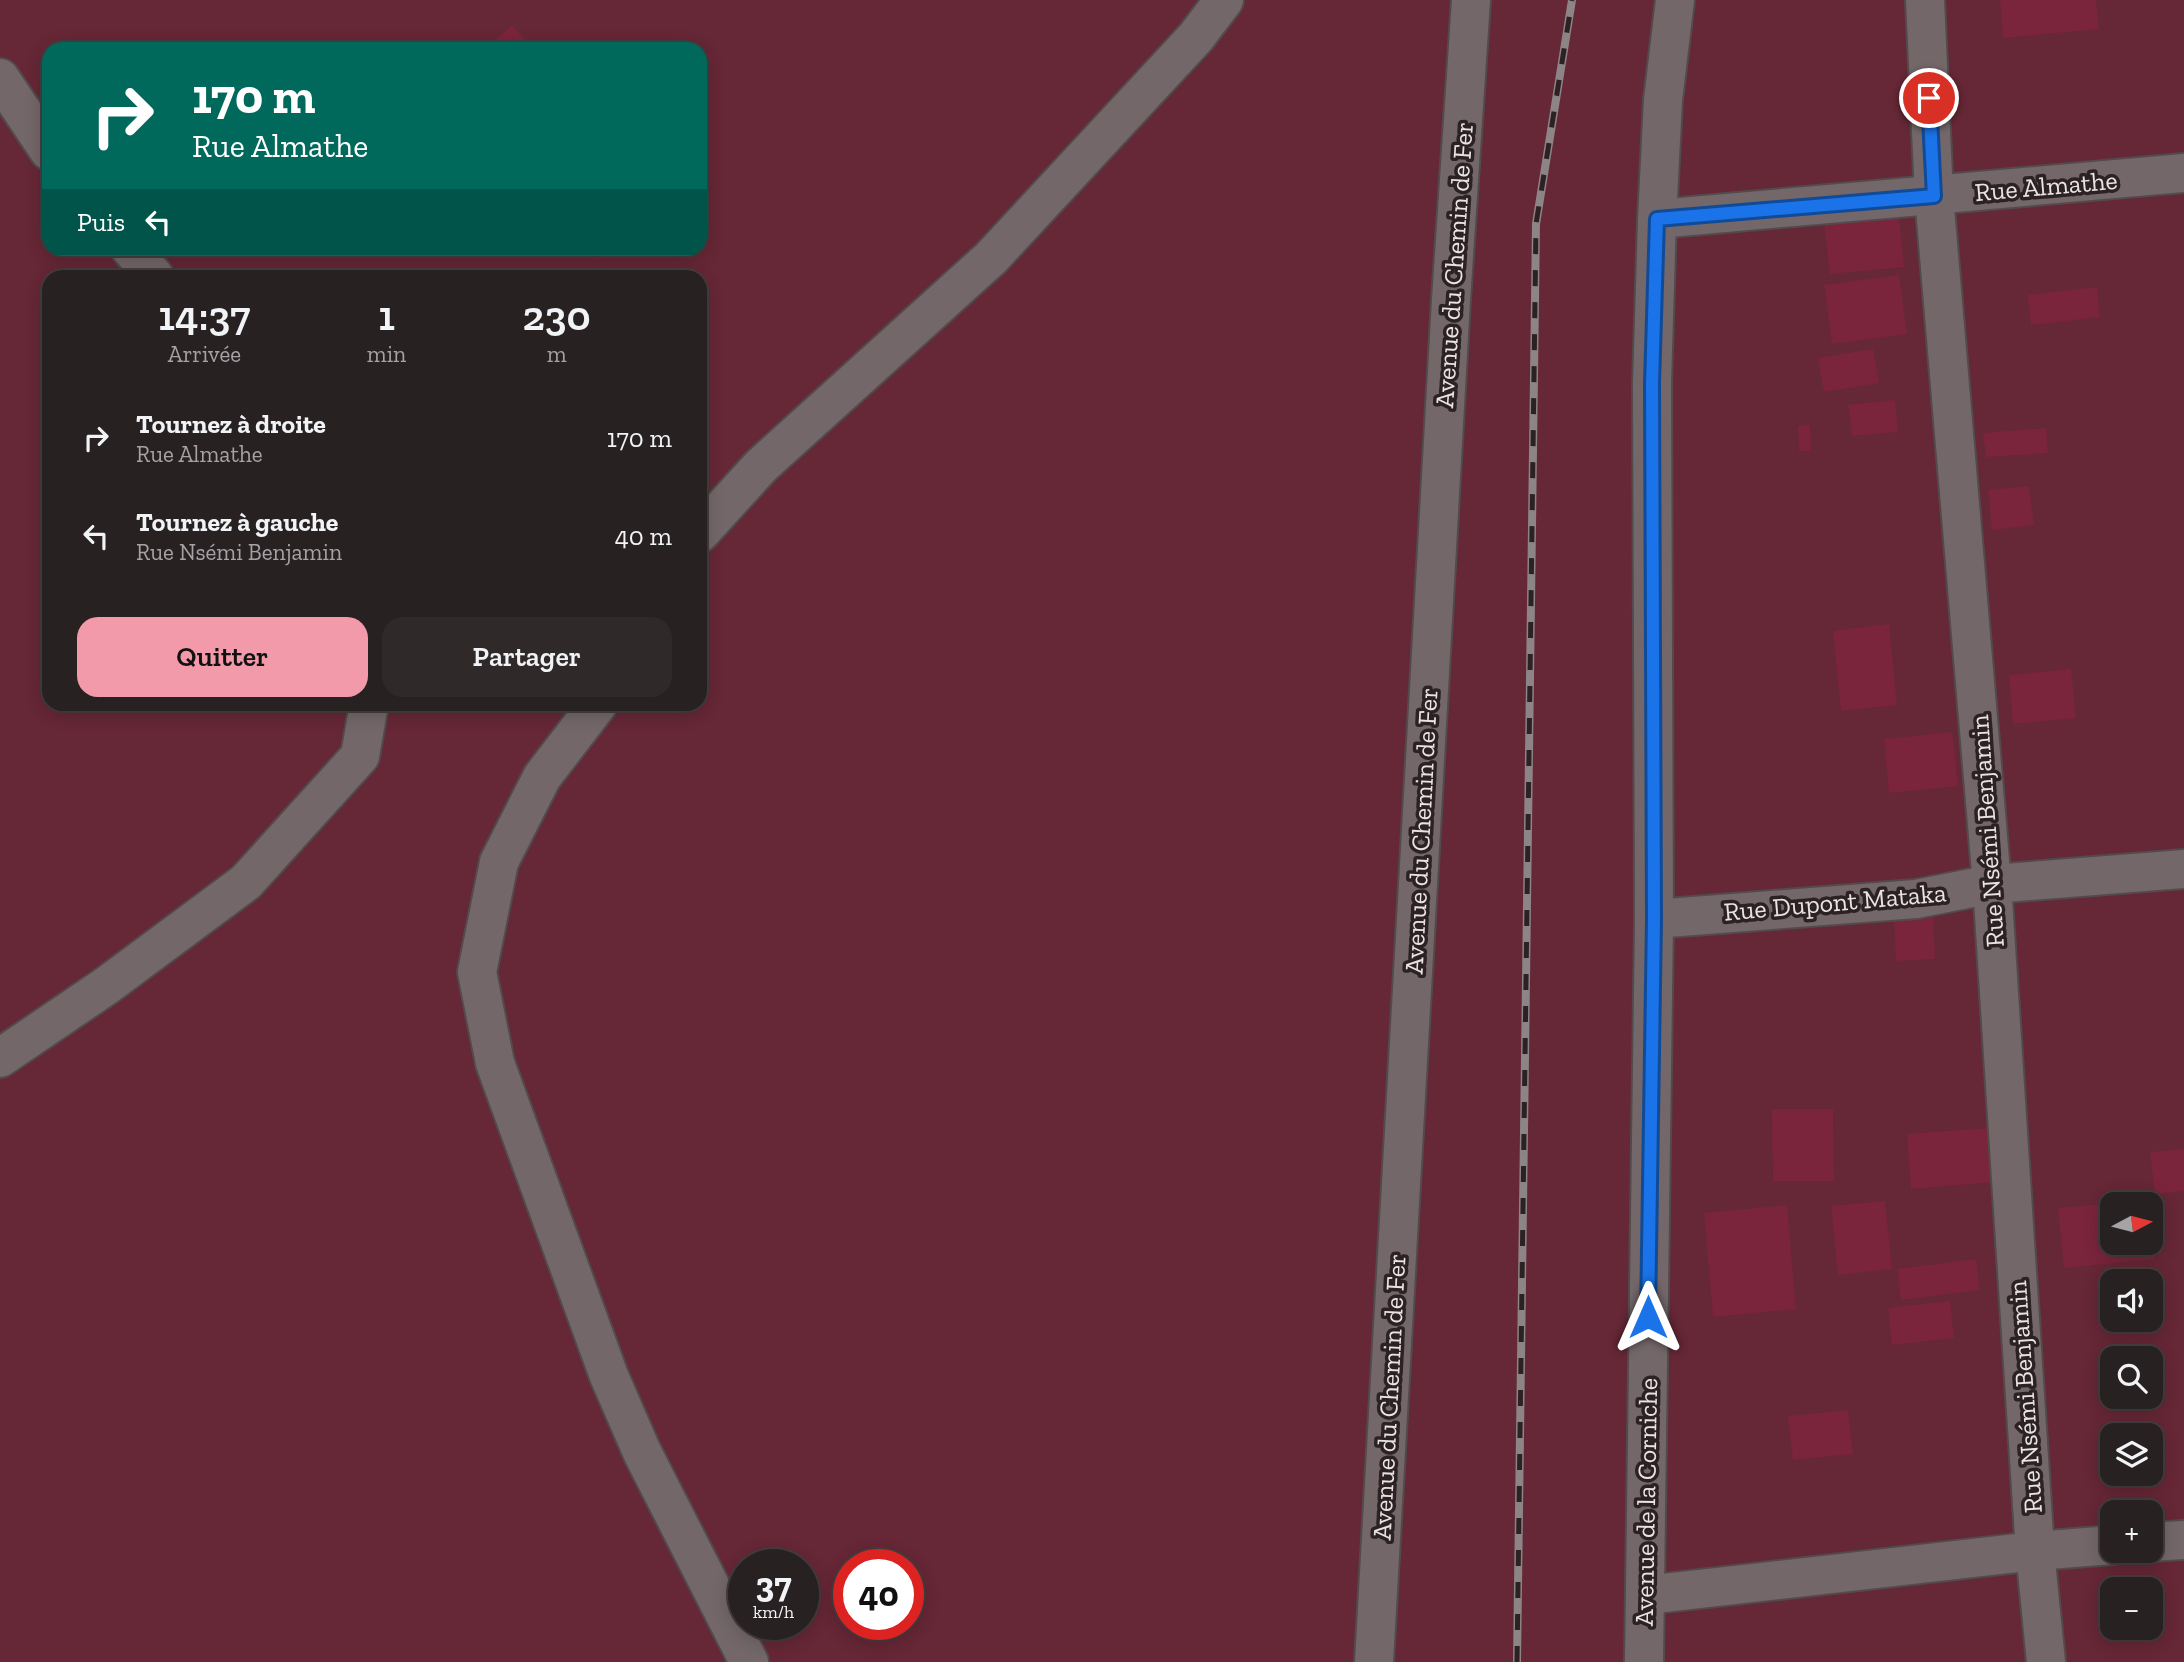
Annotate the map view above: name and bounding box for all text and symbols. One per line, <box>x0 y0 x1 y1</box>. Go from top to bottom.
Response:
text: 170 m <box>192 67 315 126</box>
pin <box>1899 68 1959 128</box>
icon: right <box>77 70 168 161</box>
icon: arrive <box>1910 79 1948 117</box>
street label: Avenue du Chemin de Fer <box>1428 121 1480 409</box>
text: Rue Almathe <box>192 127 368 165</box>
street label: Rue Almathe <box>1973 164 2119 208</box>
icon: left <box>139 203 177 241</box>
text: Puis <box>77 206 125 238</box>
text: 14:37 <box>158 290 251 341</box>
text: 1 <box>378 290 395 341</box>
text: 230 <box>523 290 591 341</box>
text: Arrivée <box>168 340 241 368</box>
text: min <box>367 340 406 368</box>
text: m <box>547 340 567 368</box>
text: Tournez à droite <box>136 408 326 440</box>
icon: right <box>77 419 115 457</box>
text: 170 m <box>607 422 672 454</box>
text: Rue Almathe <box>136 440 263 468</box>
text: Tournez à gauche <box>136 506 338 538</box>
icon: left <box>77 517 115 555</box>
text: 40 m <box>615 520 672 552</box>
text: Rue Nsémi Benjamin <box>136 538 342 566</box>
button: Quitter <box>77 617 368 697</box>
button: Partager <box>382 617 672 697</box>
street label: Avenue du Chemin de Fer <box>1398 687 1444 975</box>
street label: Rue Nsémi Benjamin <box>1963 714 2011 948</box>
street label: Rue Dupont Mataka <box>1722 876 1948 928</box>
north arrow <box>2100 1192 2163 1255</box>
map controls <box>2100 1192 2163 1640</box>
street label: Avenue du Chemin de Fer <box>1366 1253 1412 1541</box>
button: sound <box>2100 1269 2163 1332</box>
position arrow <box>1611 1280 1685 1354</box>
street label: Rue Nsémi Benjamin <box>2001 1280 2049 1514</box>
button: search <box>2100 1346 2163 1409</box>
street label: Avenue de la Corniche <box>1628 1378 1664 1626</box>
button: layers <box>2100 1423 2163 1486</box>
button: + <box>2100 1500 2163 1563</box>
speed limit sign: 40 <box>833 1549 924 1640</box>
text: 37 <box>756 1564 791 1606</box>
button: − <box>2100 1577 2163 1640</box>
text: km/h <box>753 1601 794 1623</box>

